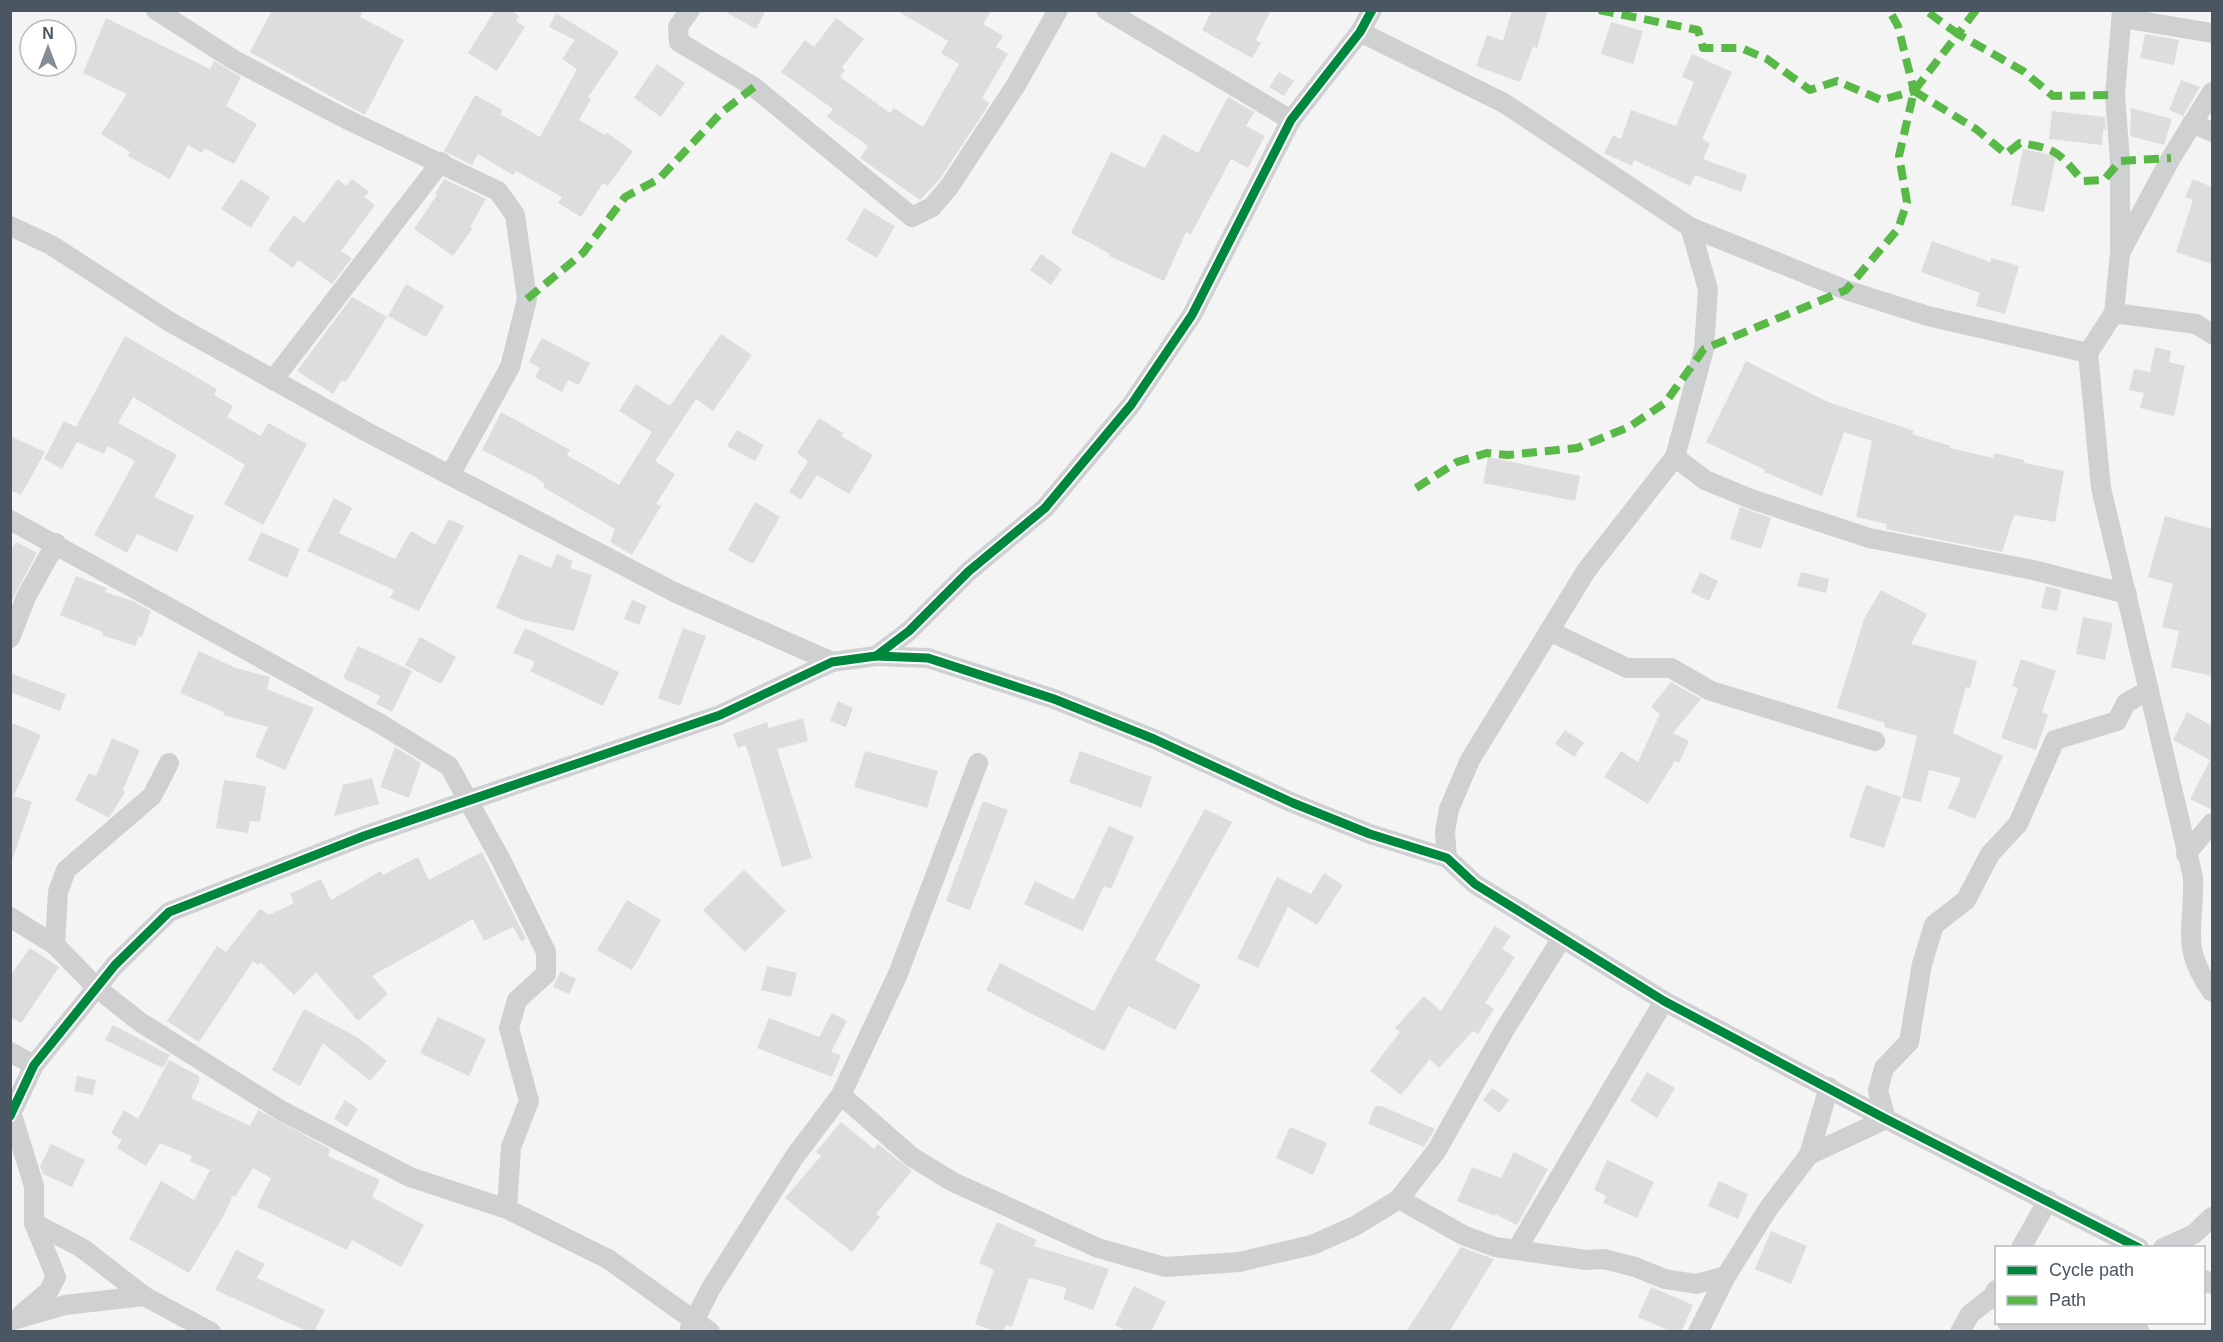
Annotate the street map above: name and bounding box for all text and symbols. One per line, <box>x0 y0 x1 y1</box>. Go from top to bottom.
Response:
north arrow <box>18 18 78 78</box>
text: N <box>42 25 54 42</box>
legend <box>1995 1246 2205 1324</box>
text: Cycle path <box>2049 1260 2134 1280</box>
text: Path <box>2049 1290 2086 1310</box>

